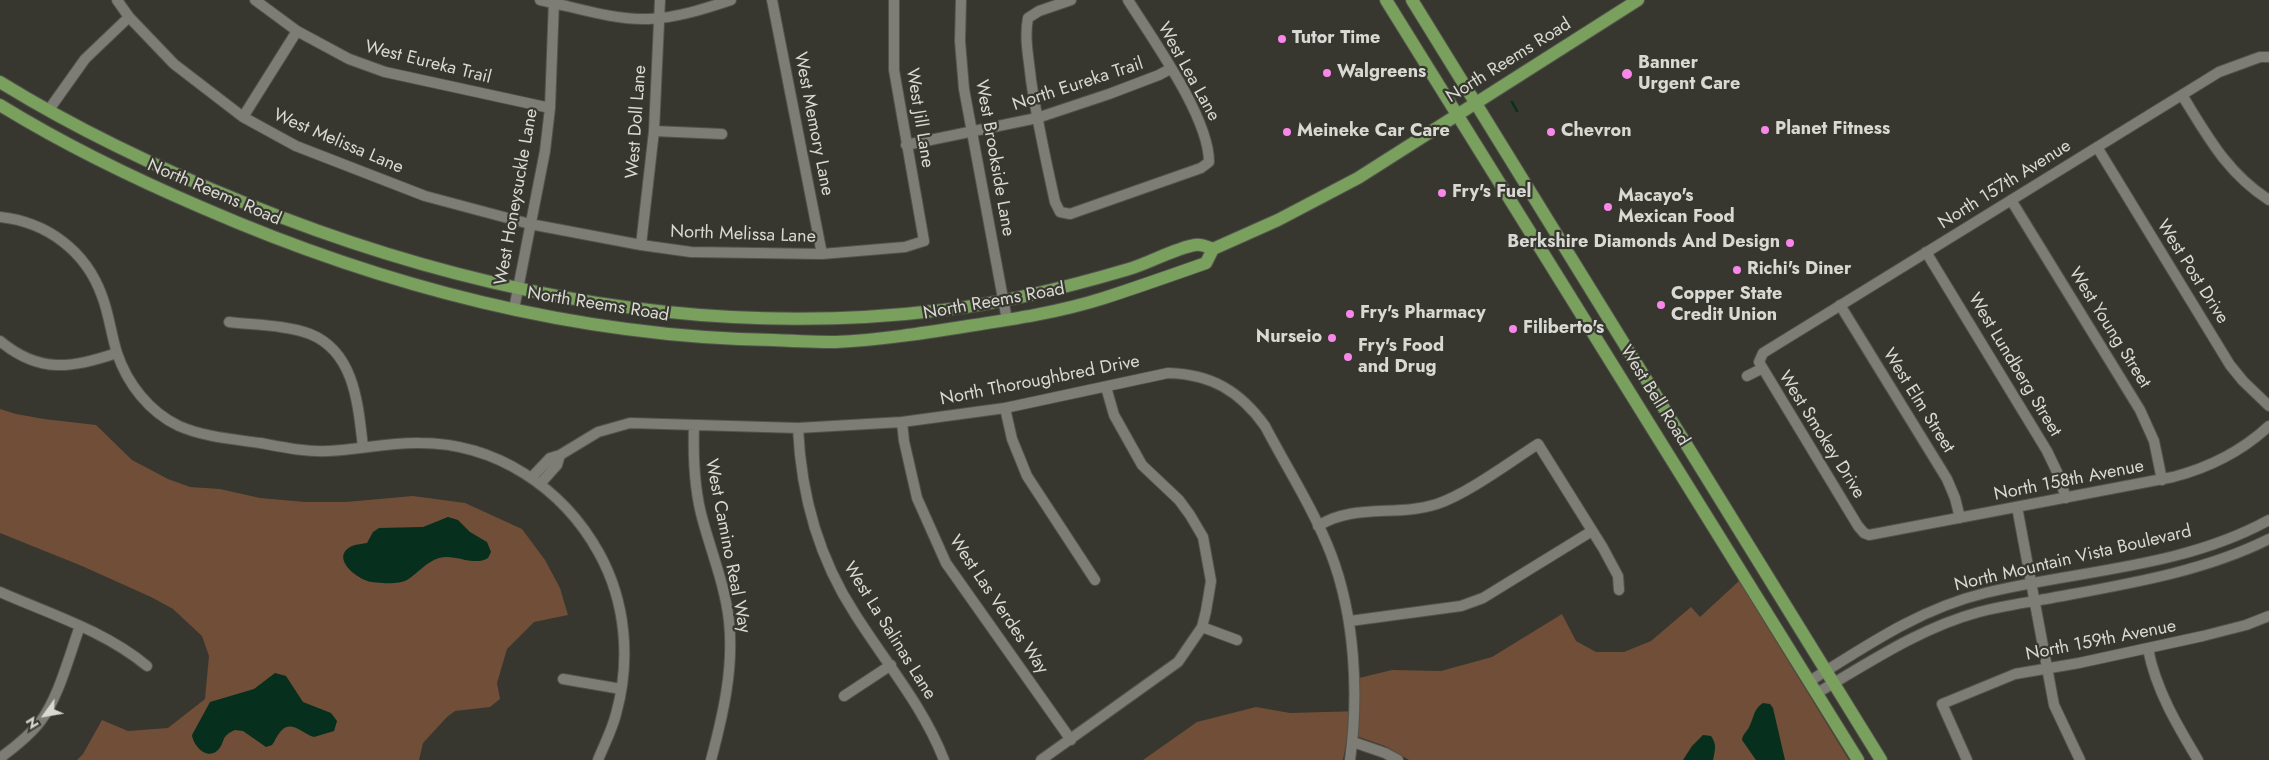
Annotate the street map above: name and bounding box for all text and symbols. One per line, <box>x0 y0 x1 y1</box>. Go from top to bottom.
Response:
street label: North Reems Road <box>1443 14 1575 108</box>
street label: West Lea Lane <box>1152 19 1224 125</box>
place label: Tutor Time <box>1292 28 1380 50</box>
marker: Tutor Time <box>1276 33 1288 45</box>
street label: West Eureka Trail <box>362 37 494 89</box>
street label: West Memory Lane <box>788 50 838 198</box>
place label: Banner Urgent Care <box>1638 53 1740 96</box>
street label: North Eureka Trail <box>1010 54 1146 116</box>
place label: Walgreens <box>1337 62 1426 84</box>
street label: West Doll Lane <box>622 64 652 180</box>
street label: West Jill Lane <box>900 67 938 169</box>
marker: Walgreens <box>1321 67 1333 79</box>
marker: Banner Urgent Care <box>1620 67 1634 81</box>
street label: West Brookside Lane <box>970 78 1018 238</box>
street label: West Melissa Lane <box>270 105 406 179</box>
street label: West Honeysuckle Lane <box>491 107 543 287</box>
place label: Planet Fitness <box>1775 119 1890 141</box>
place label: Meineke Car Care <box>1297 121 1450 143</box>
place label: Chevron <box>1561 121 1631 143</box>
marker: Planet Fitness <box>1759 124 1771 136</box>
marker: Meineke Car Care <box>1281 126 1293 138</box>
marker: Chevron <box>1545 126 1557 138</box>
street label: North 157th Avenue <box>1935 136 2075 234</box>
street label: North Reems Road <box>144 155 284 231</box>
place label: Fry's Fuel <box>1452 182 1531 204</box>
place label: Macayo's Mexican Food <box>1618 186 1735 228</box>
marker: Fry's Fuel <box>1436 187 1448 199</box>
marker: Macayo's Mexican Food <box>1602 201 1614 213</box>
street label: West Post Drive <box>2151 216 2233 328</box>
street label: North Melissa Lane <box>670 222 816 248</box>
place label: Berkshire Diamonds And Design <box>1507 232 1780 254</box>
marker: Berkshire Diamonds And Design <box>1784 237 1796 249</box>
place label: Richi's Diner <box>1747 259 1851 281</box>
marker: Richi's Diner <box>1731 264 1743 276</box>
street label: West Young Street <box>2063 264 2155 392</box>
street label: North Reems Road <box>922 279 1066 325</box>
street label: North Reems Road <box>526 283 670 327</box>
place label: Copper State Credit Union <box>1671 284 1782 326</box>
street label: West Lundberg Street <box>1963 289 2065 441</box>
marker: Copper State Credit Union <box>1655 299 1667 311</box>
place label: Fry's Pharmacy <box>1360 303 1486 325</box>
marker: Fry's Pharmacy <box>1344 308 1356 320</box>
place label: Filiberto's <box>1523 318 1604 340</box>
marker: Filiberto's <box>1507 323 1519 335</box>
place label: Nurseio <box>1256 327 1322 349</box>
marker: Nurseio <box>1326 332 1338 344</box>
place label: Fry's Food and Drug <box>1358 336 1444 378</box>
street label: West Bell Road <box>1615 342 1693 450</box>
street label: West Elm Street <box>1877 345 1959 457</box>
street label: North Thoroughbred Drive <box>938 351 1142 411</box>
marker: Fry's Food and Drug <box>1342 351 1354 363</box>
street label: West Smokey Drive <box>1773 367 1869 503</box>
street label: North 158th Avenue <box>1992 456 2146 506</box>
street label: West Camino Real Way <box>700 457 754 635</box>
street label: North Mountain Vista Boulevard <box>1952 521 2194 597</box>
street label: West Las Verdes Way <box>944 532 1052 678</box>
street label: West La Salinas Lane <box>838 558 940 704</box>
street label: North 159th Avenue <box>2024 616 2178 666</box>
north arrow <box>20 690 70 740</box>
text: N <box>21 713 44 733</box>

